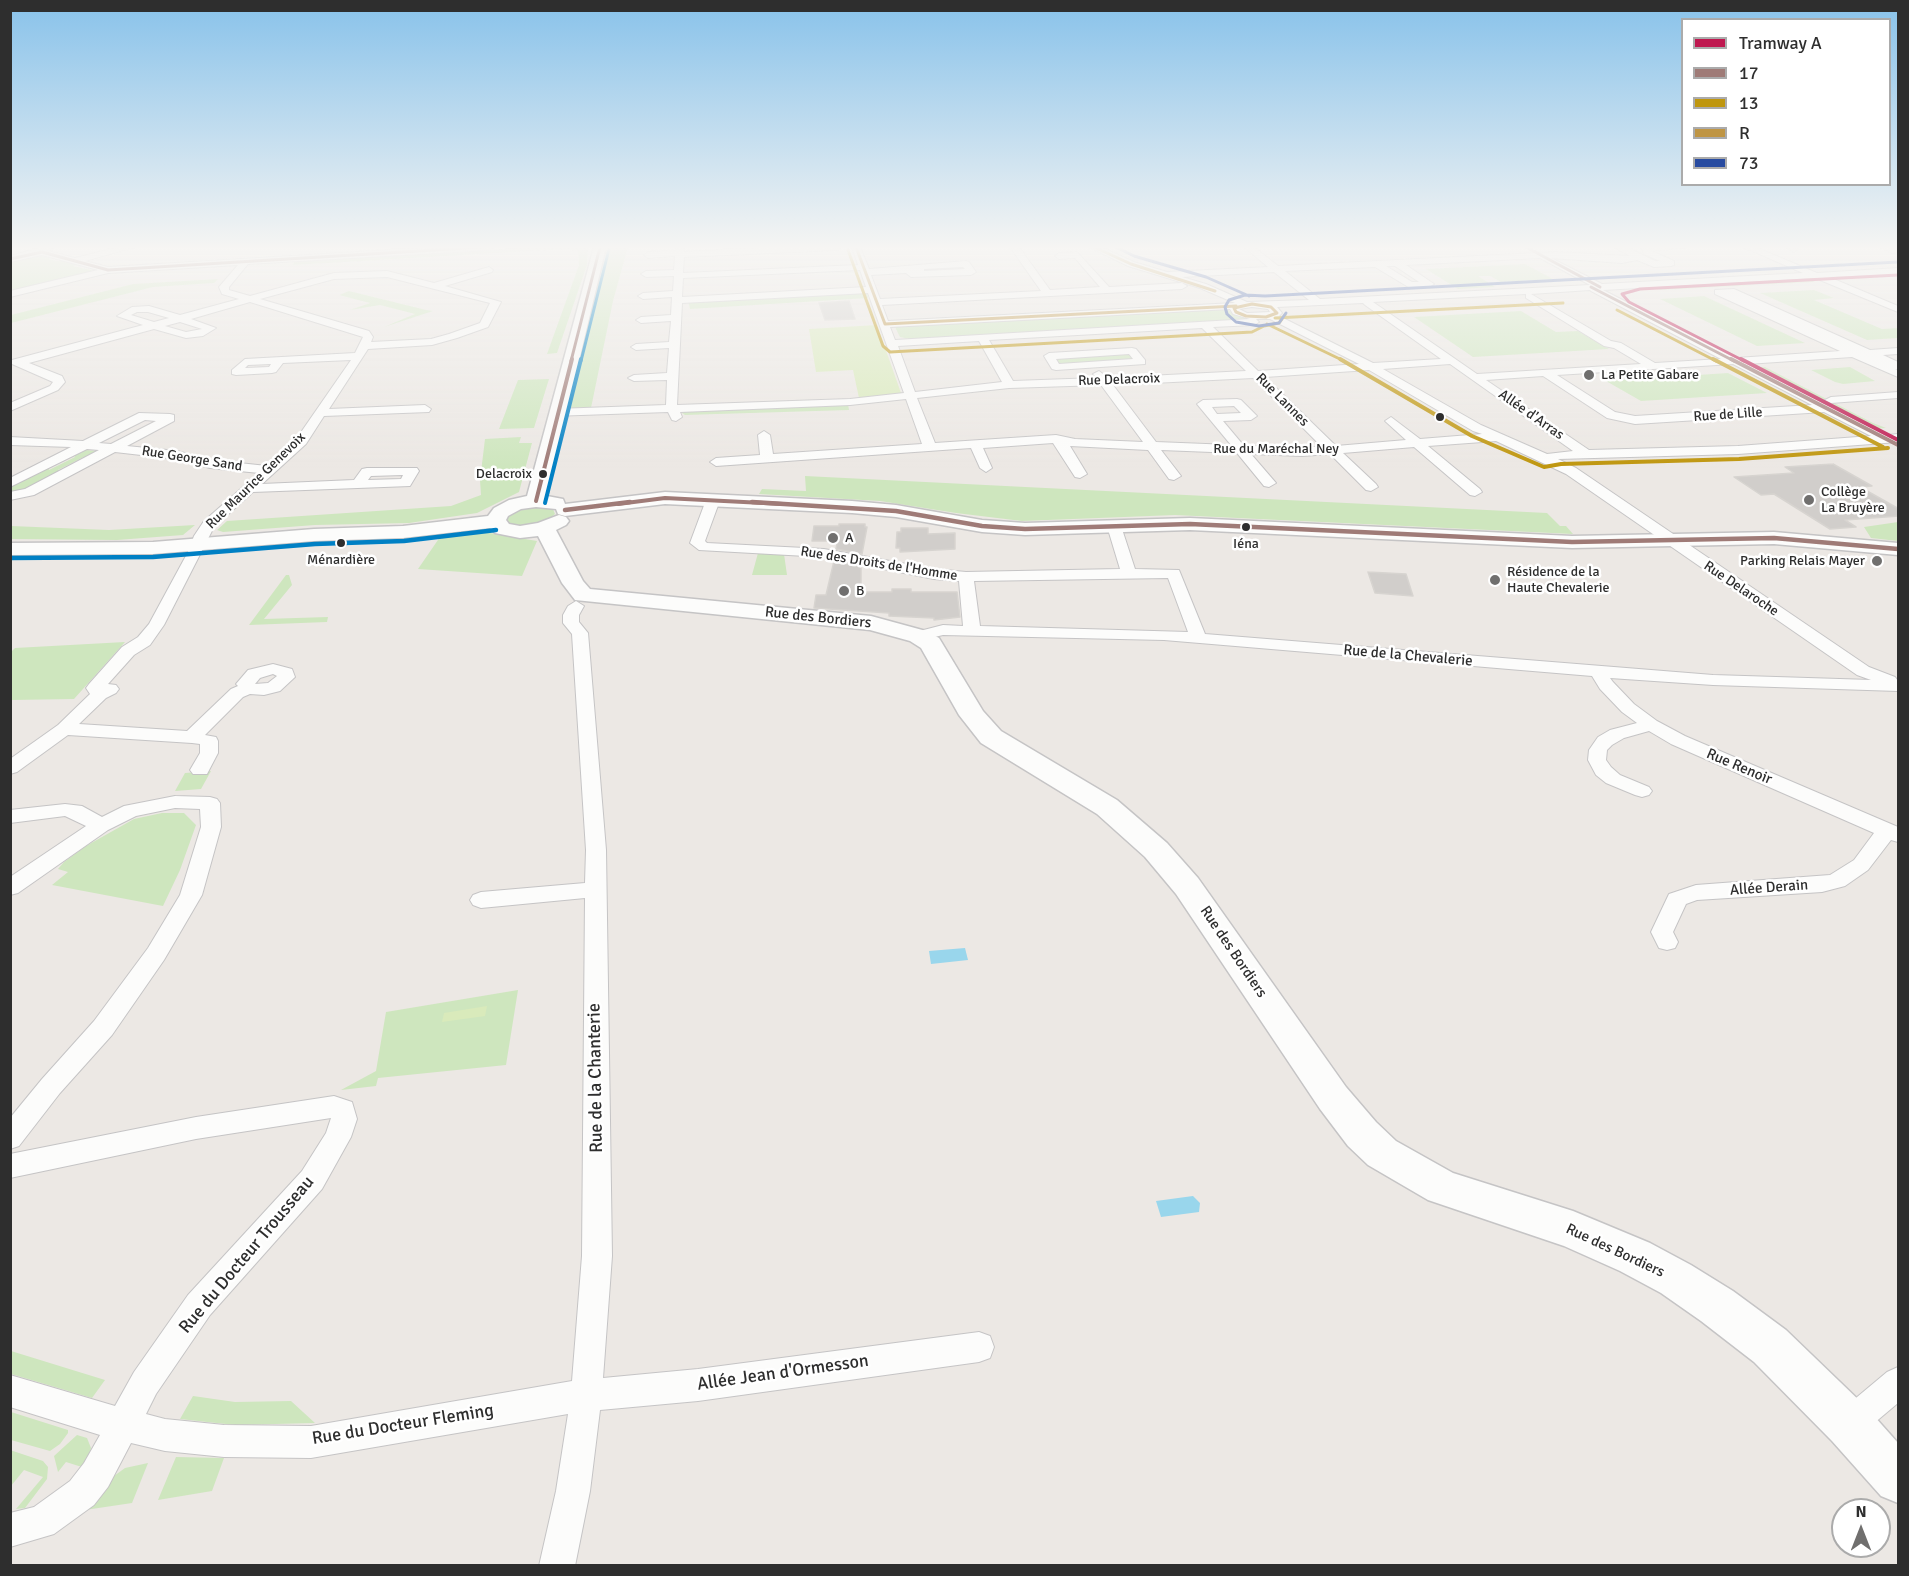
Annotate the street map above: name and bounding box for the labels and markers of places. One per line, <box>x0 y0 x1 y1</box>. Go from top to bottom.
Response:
place label: La Petite Gabare <box>1601 367 1699 383</box>
marker: La Petite Gabare <box>1582 368 1596 382</box>
unlabelled marker <box>1434 411 1446 423</box>
place label: Delacroix <box>476 466 532 482</box>
marker: Delacroix <box>537 468 549 480</box>
place label: Collège La Bruyère <box>1821 484 1885 516</box>
marker: Collège La Bruyère <box>1802 493 1816 507</box>
marker: Iéna <box>1240 521 1252 533</box>
place label: A <box>845 530 854 546</box>
marker: A <box>826 531 840 545</box>
place label: Iéna <box>1233 536 1259 552</box>
marker: Ménardière <box>335 537 347 549</box>
place label: Ménardière <box>307 552 375 568</box>
place label: Parking Relais Mayer <box>1740 553 1865 569</box>
marker: Parking Relais Mayer <box>1870 554 1884 568</box>
place label: Résidence de la Haute Chevalerie <box>1507 564 1610 596</box>
marker: Résidence de la Haute Chevalerie <box>1488 573 1502 587</box>
place label: B <box>856 583 864 599</box>
marker: B <box>837 584 851 598</box>

